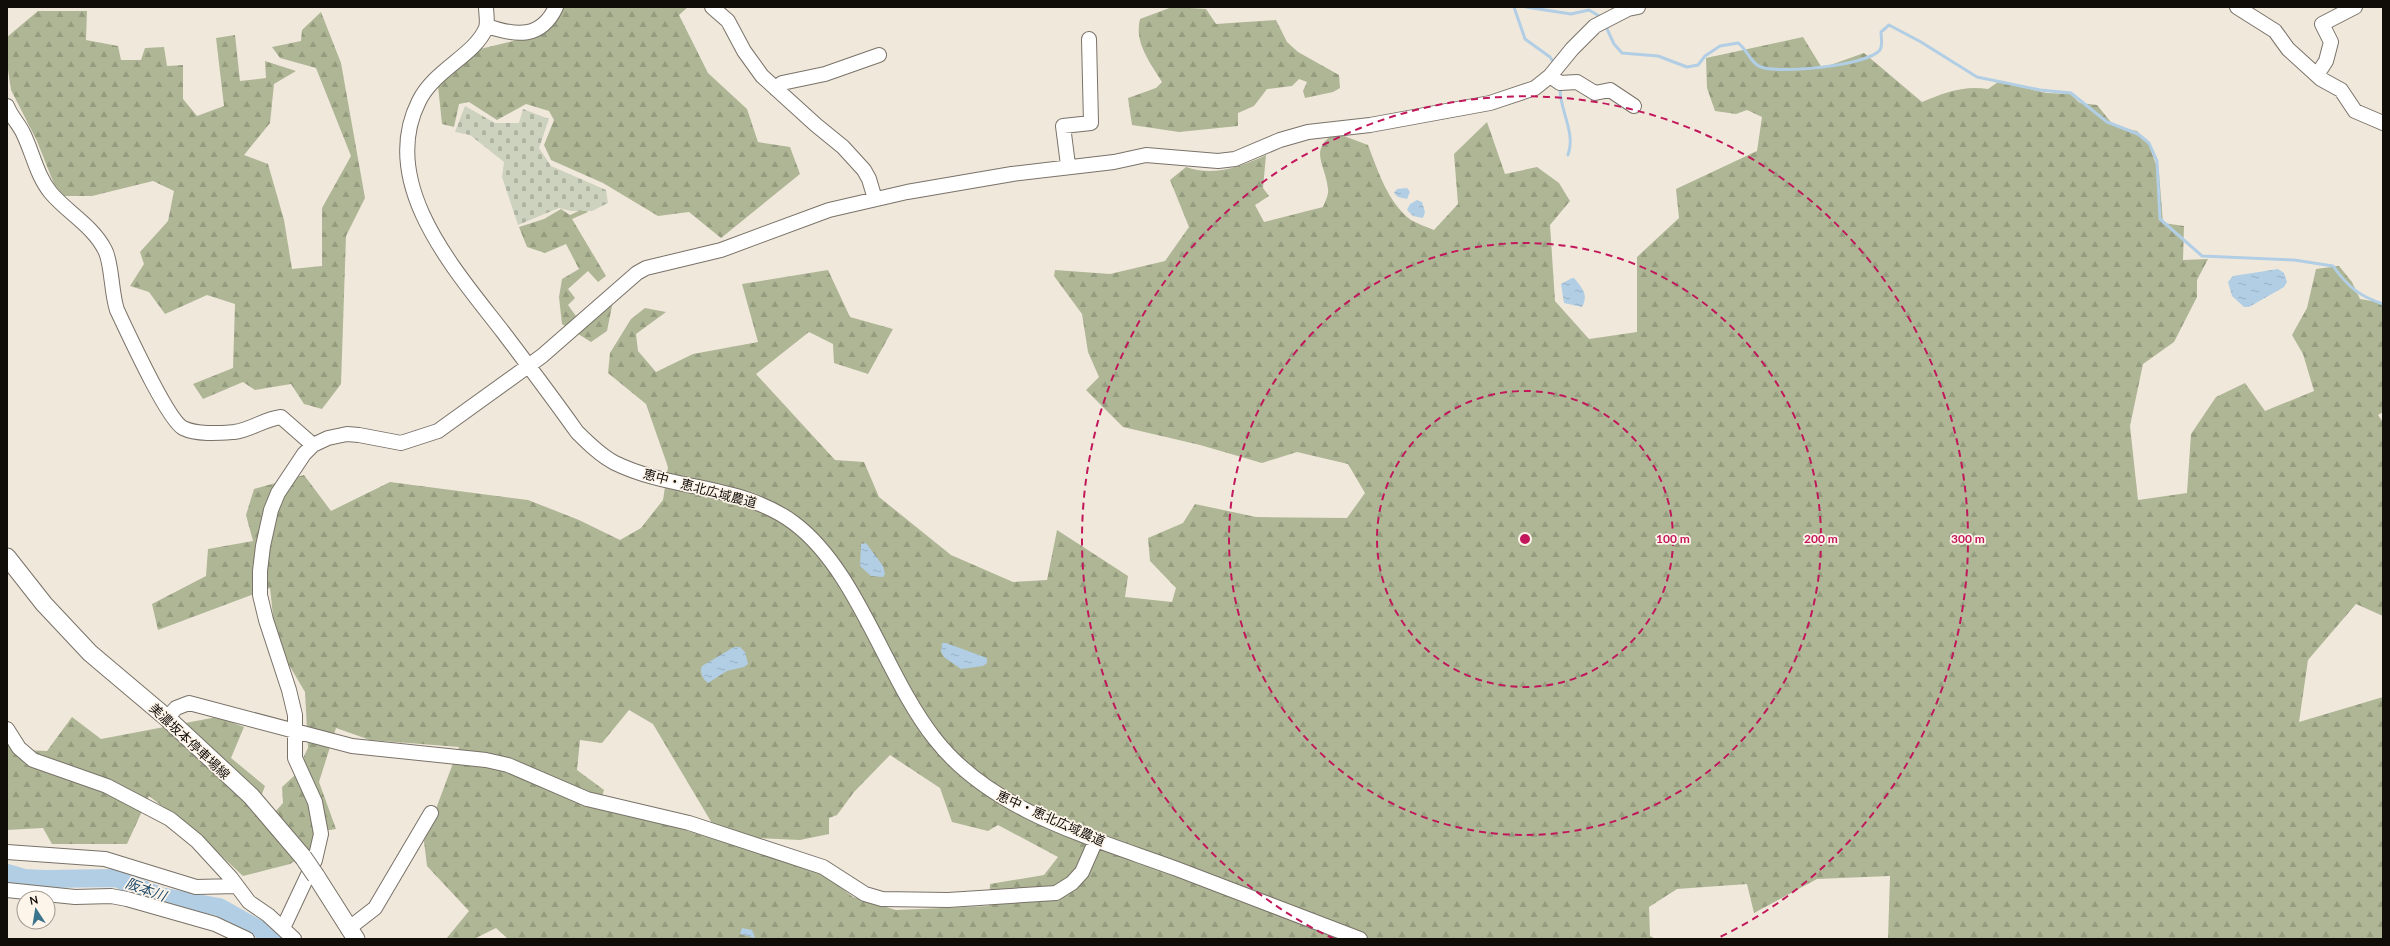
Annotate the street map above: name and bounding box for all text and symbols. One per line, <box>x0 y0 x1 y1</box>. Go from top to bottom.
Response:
street label: 恵中・恵北広域農道 <box>641 465 759 511</box>
text: 100 m <box>1656 531 1690 546</box>
text: 200 m <box>1804 531 1838 546</box>
text: 300 m <box>1951 531 1985 546</box>
centre of rings <box>1518 532 1532 546</box>
street label: 美濃坂本停車場線 <box>147 700 233 782</box>
street label: 恵中・恵北広域農道 <box>994 787 1108 849</box>
water label: 阪本川 <box>123 874 171 905</box>
north arrow <box>16 890 56 930</box>
text: N <box>28 892 39 907</box>

